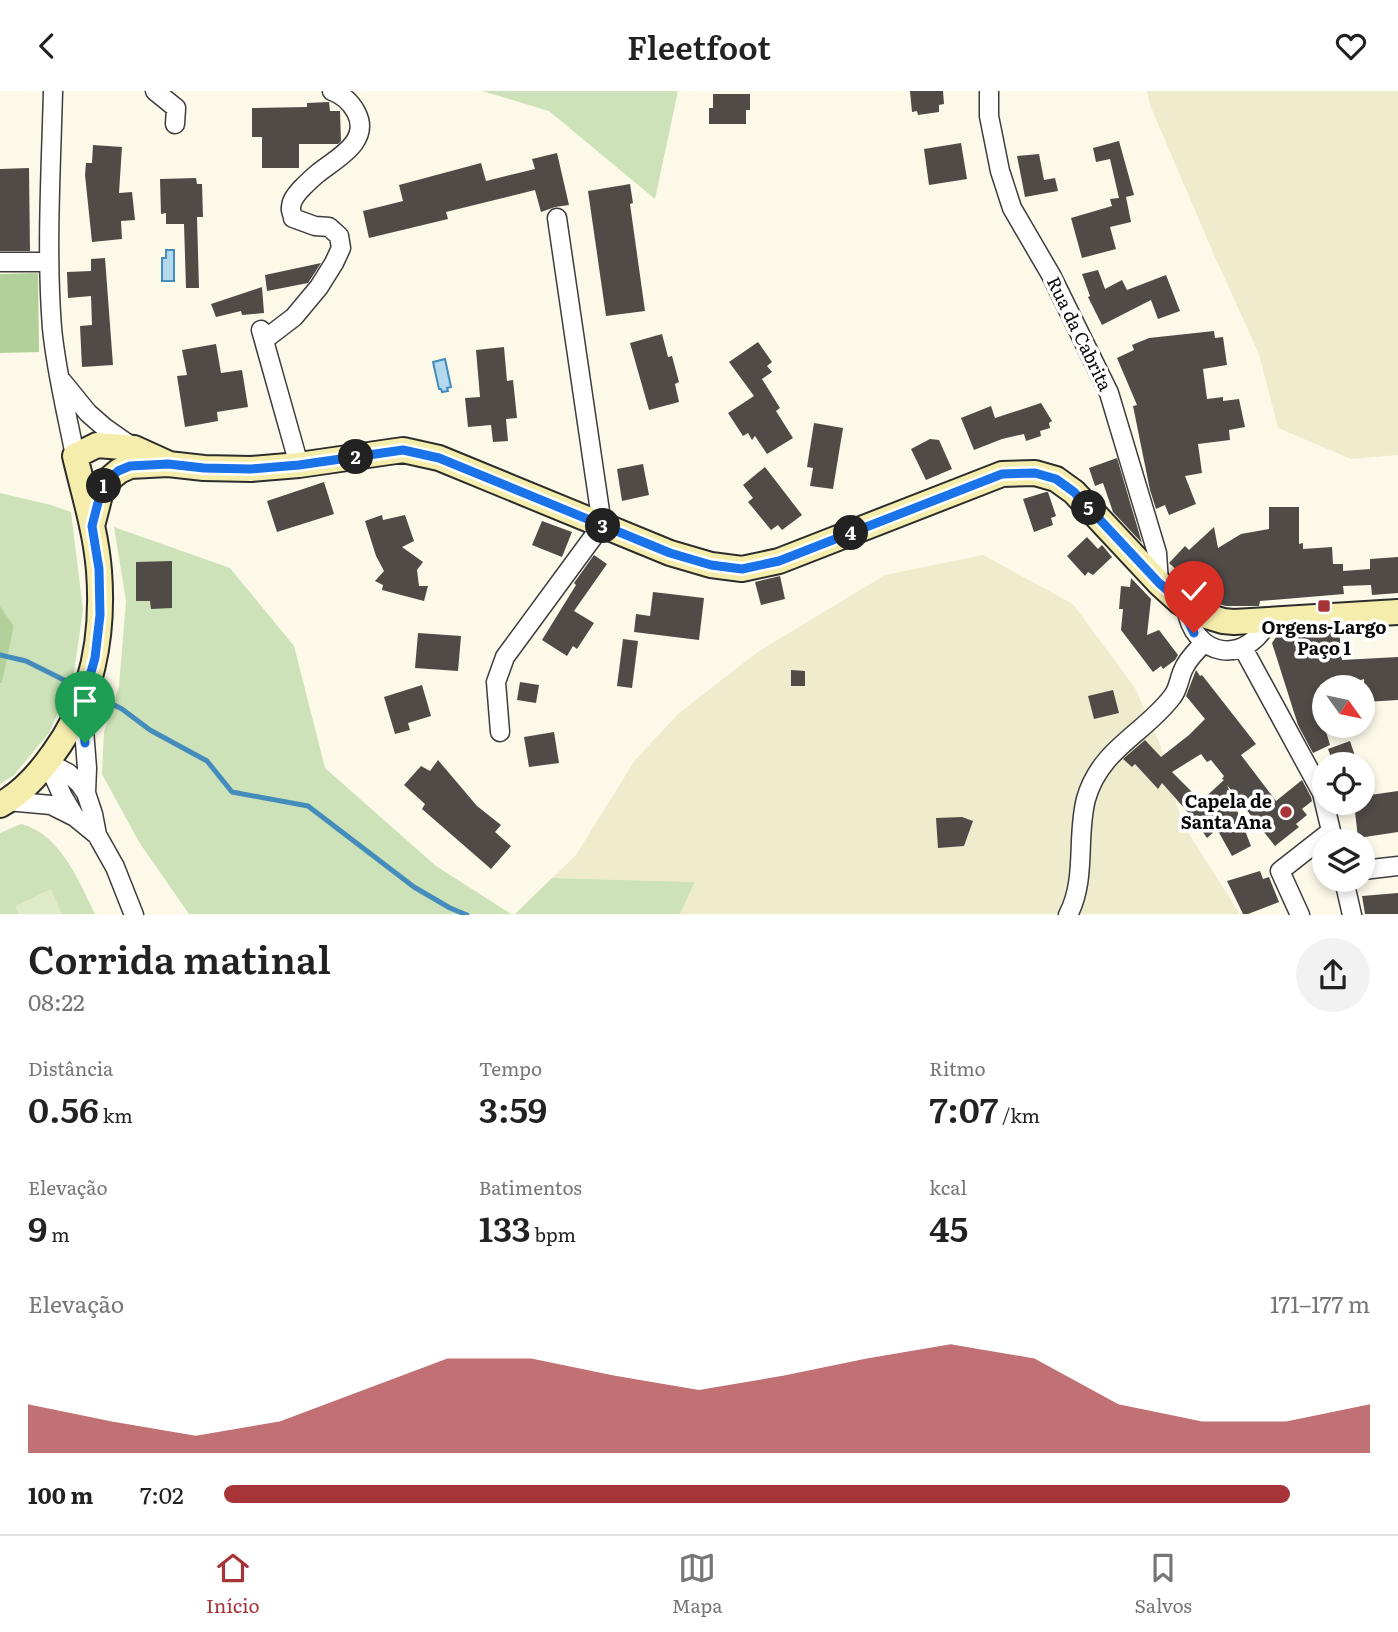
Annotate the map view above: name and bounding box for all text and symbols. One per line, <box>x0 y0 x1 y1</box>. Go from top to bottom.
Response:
text: Fleetfoot <box>627 22 771 70</box>
icon: back <box>28 27 66 65</box>
icon: heart <box>1332 27 1370 65</box>
street label: Rua da Cabrita <box>1041 272 1120 395</box>
pin: 2 <box>338 439 374 475</box>
text: 2 <box>350 442 361 470</box>
pin: 1 <box>86 469 122 503</box>
text: 1 <box>100 471 107 499</box>
pin: 5 <box>1072 491 1106 525</box>
text: 5 <box>1083 493 1094 521</box>
pin: 3 <box>586 509 620 543</box>
text: 3 <box>597 511 608 539</box>
pin: 4 <box>834 515 868 551</box>
text: 4 <box>845 518 856 546</box>
pin <box>1164 561 1224 633</box>
icon: check <box>1175 572 1213 610</box>
marker: Orgens-Largo Paço 1 <box>1316 598 1332 614</box>
place label: Orgens-Largo Paço 1 <box>1262 613 1386 661</box>
pin <box>55 671 115 743</box>
north arrow <box>1312 675 1376 739</box>
map controls <box>1312 675 1375 892</box>
icon: arrive <box>66 682 104 720</box>
button: locate <box>1312 752 1375 815</box>
place label: Capela de Santa Ana <box>1181 787 1273 835</box>
marker: Capela de Santa Ana <box>1278 804 1294 820</box>
button: layers <box>1312 829 1375 892</box>
text: Corrida matinal <box>28 929 331 986</box>
button: share <box>1296 938 1370 1012</box>
text: 08:22 <box>28 984 85 1018</box>
text: Distância <box>28 1054 113 1082</box>
text: Tempo <box>479 1054 542 1082</box>
text: Ritmo <box>929 1054 986 1082</box>
text: 0.56 <box>28 1082 99 1134</box>
text: 3:59 <box>479 1082 547 1134</box>
text: 7:07 <box>929 1082 998 1134</box>
text: km <box>99 1101 133 1129</box>
text: /km <box>998 1101 1040 1129</box>
text: Elevação <box>28 1173 108 1201</box>
text: Batimentos <box>479 1173 582 1201</box>
text: kcal <box>929 1173 967 1201</box>
text: 9 <box>28 1201 47 1253</box>
text: 133 <box>479 1201 531 1253</box>
text: 45 <box>929 1201 968 1253</box>
text: m <box>47 1220 70 1248</box>
text: bpm <box>531 1220 576 1248</box>
text: Elevação <box>28 1286 124 1320</box>
text: 171–177 m <box>1270 1286 1370 1320</box>
text: 100 m <box>28 1477 93 1511</box>
text: 7:02 <box>140 1477 184 1511</box>
tab: Início <box>206 1549 260 1619</box>
tab: Mapa <box>672 1549 722 1619</box>
tab: Salvos <box>1135 1549 1192 1619</box>

